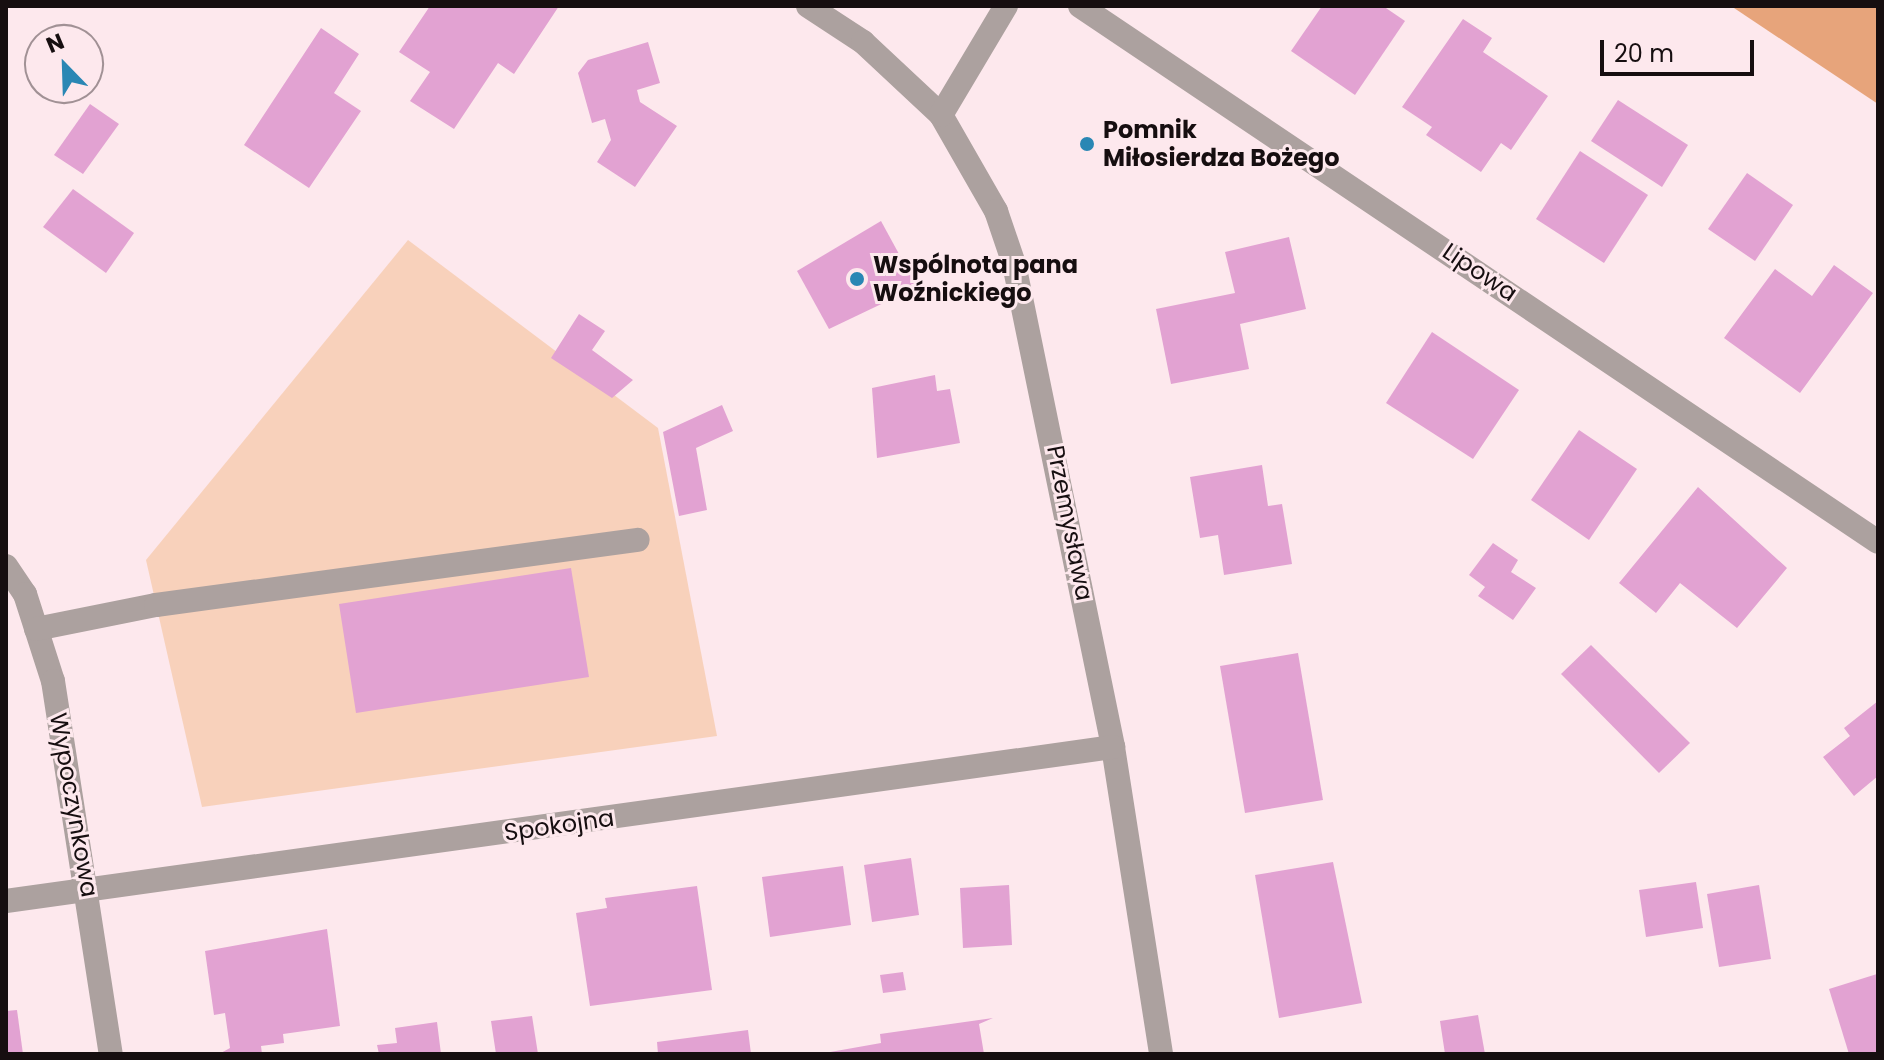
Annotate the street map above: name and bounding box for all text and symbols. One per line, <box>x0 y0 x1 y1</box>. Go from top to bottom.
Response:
north arrow <box>24 24 104 104</box>
scale bar <box>1604 24 1758 74</box>
text: N <box>42 26 69 61</box>
text: 20 m <box>1614 37 1674 70</box>
place label: Pomnik Miłosierdza Bożego <box>1103 116 1340 172</box>
marker: Pomnik Miłosierdza Bożego <box>1078 135 1096 153</box>
street label: Lipowa <box>1437 237 1523 307</box>
place label: Wspólnota pana Woźnickiego <box>873 251 1078 307</box>
marker: Wspólnota pana Woźnickiego <box>848 270 866 288</box>
street label: Przemysława <box>1041 443 1099 603</box>
street label: Wypoczynkowa <box>44 711 104 899</box>
street label: Spokojna <box>502 803 616 847</box>

